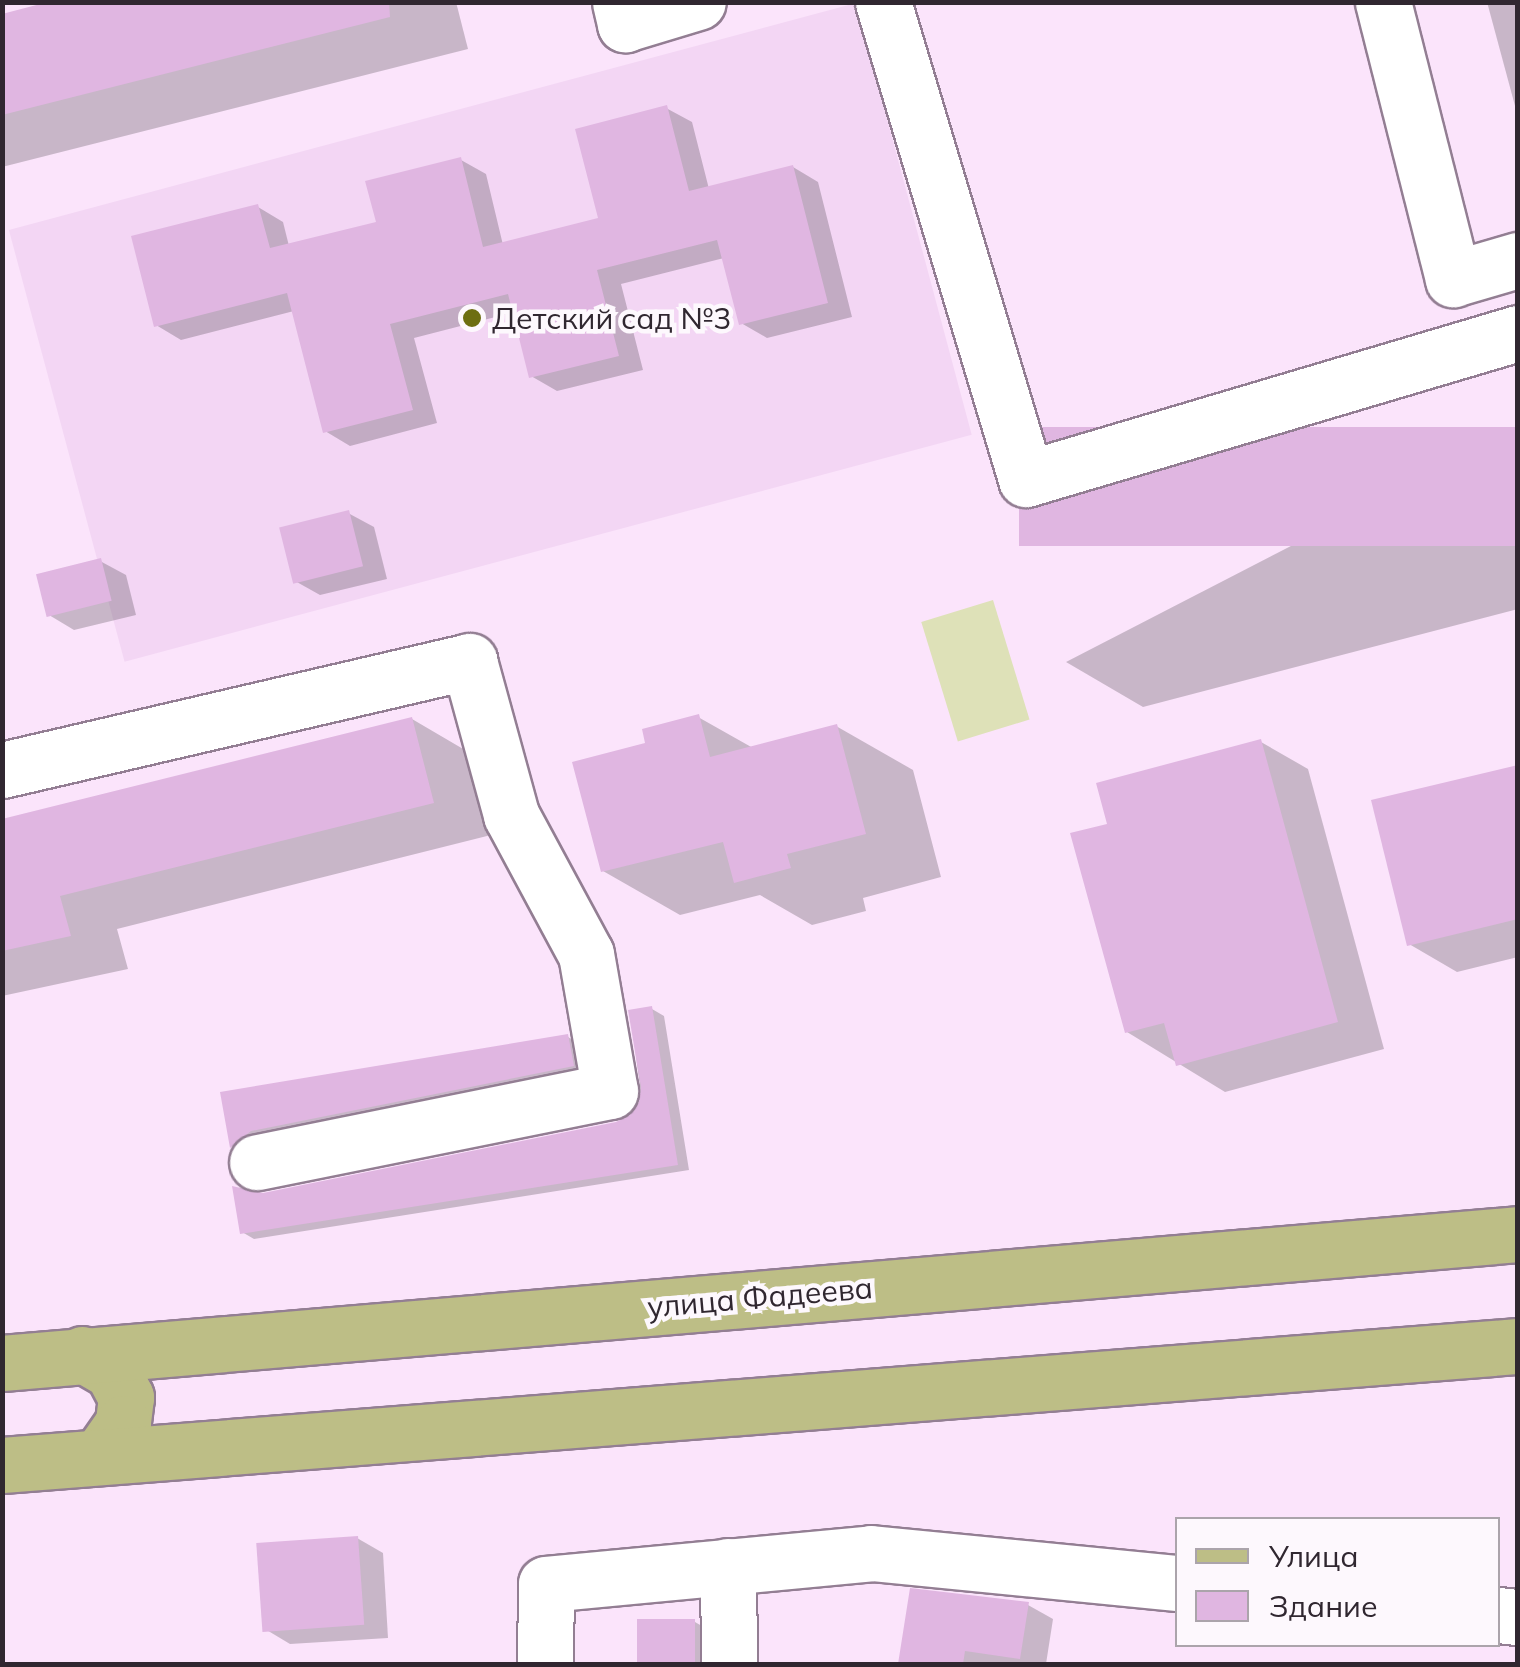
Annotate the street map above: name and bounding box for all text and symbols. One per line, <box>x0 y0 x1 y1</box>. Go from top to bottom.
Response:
place label: Детский сад №3 <box>492 300 731 336</box>
marker: Детский сад №3 <box>461 307 483 329</box>
street label: улица Фадеева <box>646 1269 874 1325</box>
legend <box>1175 1517 1500 1647</box>
text: Улица <box>1269 1537 1359 1575</box>
text: Здание <box>1269 1587 1378 1625</box>

